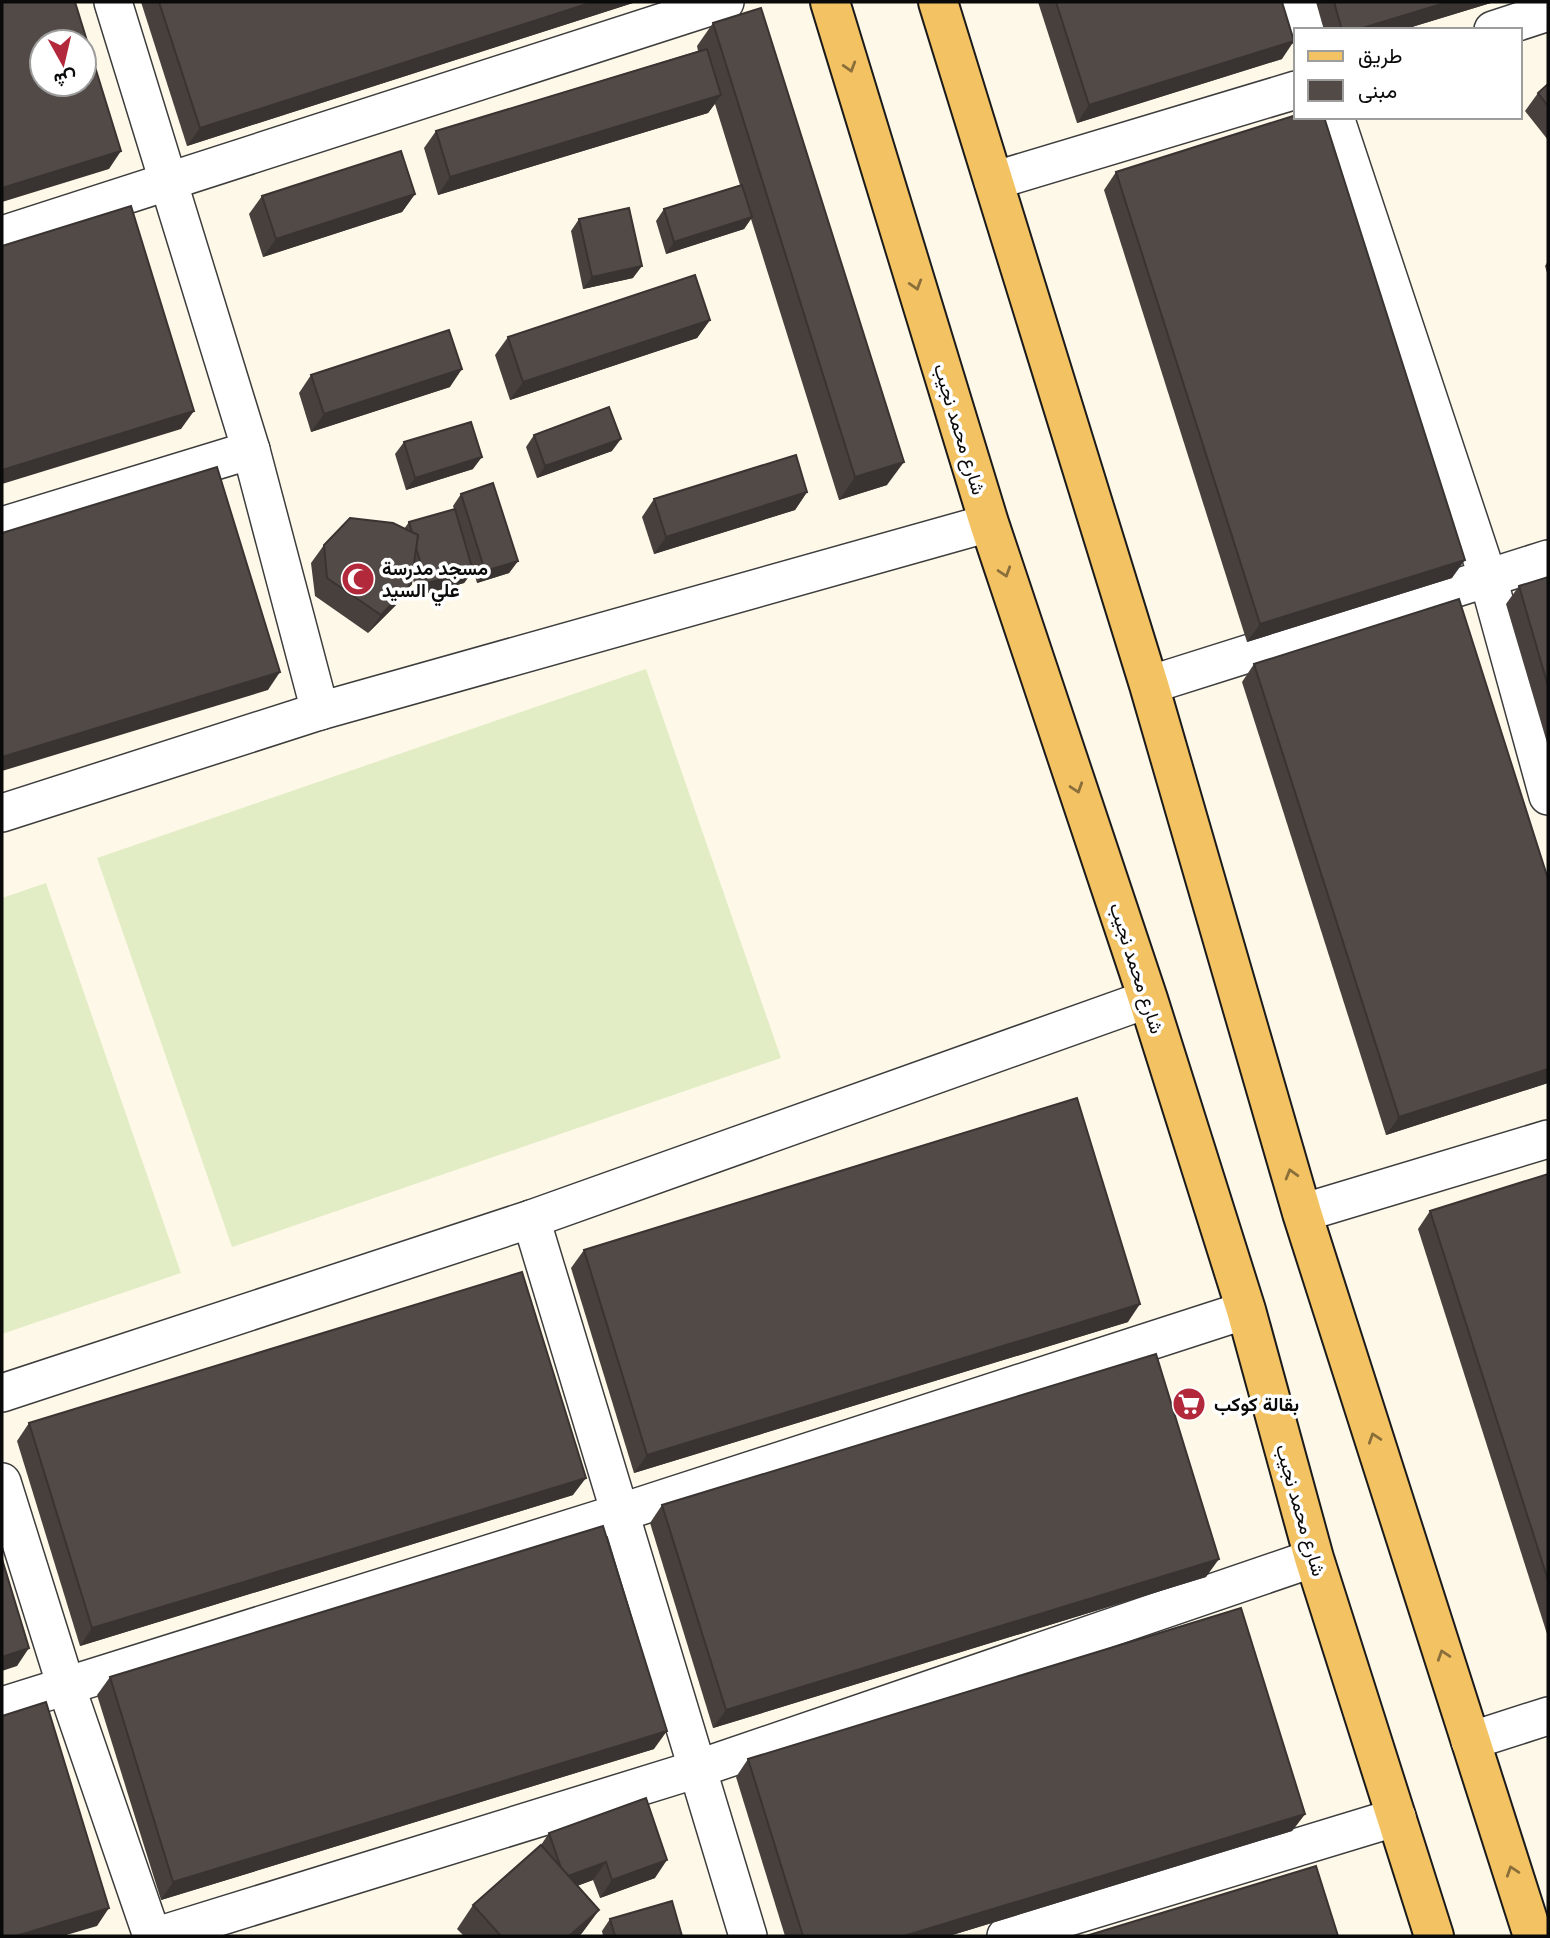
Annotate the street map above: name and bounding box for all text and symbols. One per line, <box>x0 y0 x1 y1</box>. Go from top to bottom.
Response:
north arrow <box>28 28 98 98</box>
legend <box>1294 28 1522 119</box>
text: طريق <box>1358 43 1403 69</box>
one-way arrow <box>841 61 856 73</box>
text: ش <box>52 66 78 92</box>
text: مبنى <box>1358 78 1397 104</box>
one-way arrow <box>908 278 922 290</box>
street label: شارع محمد نجيب <box>928 361 990 498</box>
place label: مسجد مدرسة علي السيد <box>382 557 488 607</box>
mosque icon: مسجد مدرسة علي السيد <box>339 560 377 598</box>
one-way arrow <box>997 565 1011 578</box>
one-way arrow <box>1069 781 1083 794</box>
street label: شارع محمد نجيب <box>1104 900 1168 1037</box>
one-way arrow <box>1284 1168 1299 1180</box>
supermarket icon: بقالة كوكب <box>1170 1385 1208 1423</box>
place label: بقالة كوكب <box>1214 1393 1299 1417</box>
one-way arrow <box>1367 1432 1382 1444</box>
street label: شارع محمد نجيب <box>1270 1442 1330 1579</box>
one-way arrow <box>1436 1649 1451 1661</box>
one-way arrow <box>1506 1866 1520 1878</box>

